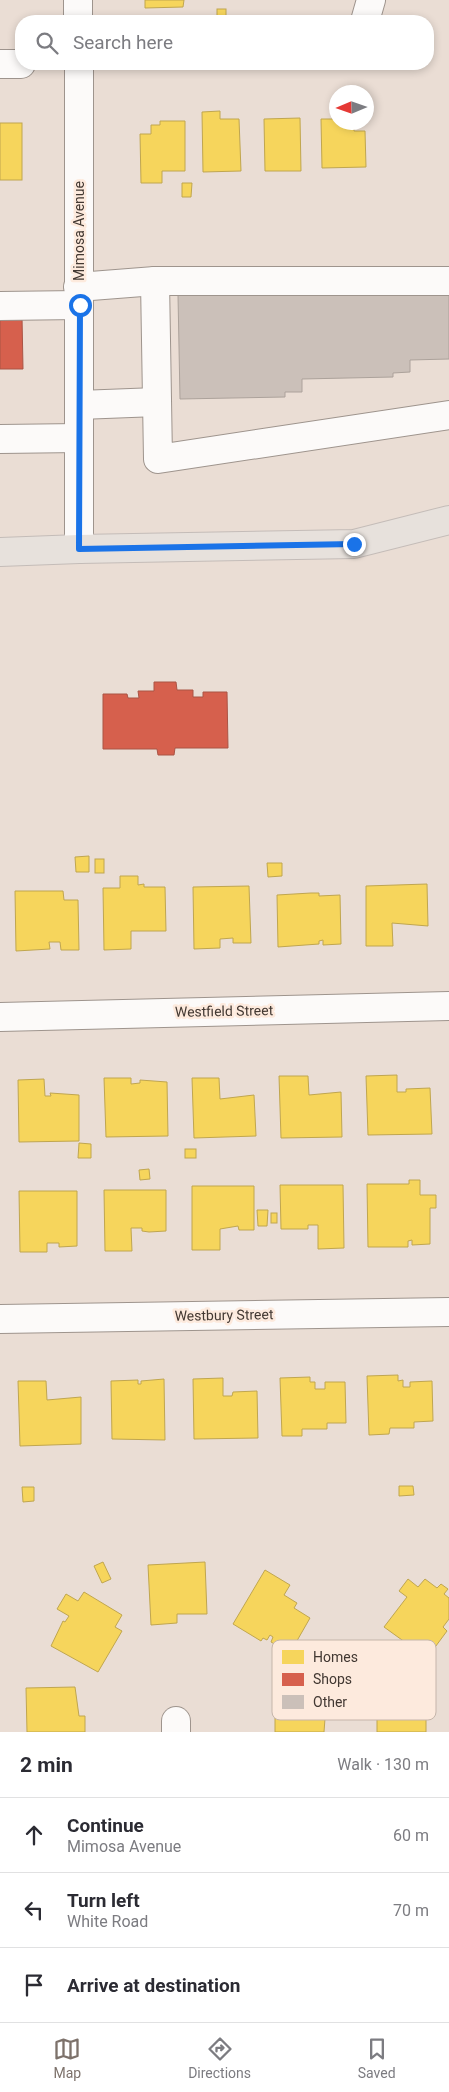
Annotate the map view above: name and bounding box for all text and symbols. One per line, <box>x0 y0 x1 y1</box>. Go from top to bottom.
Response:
search box <box>15 15 434 70</box>
icon: search <box>33 29 61 57</box>
text: Search here <box>73 31 173 54</box>
north arrow <box>329 85 374 130</box>
street label: Mimosa Avenue <box>71 181 87 281</box>
route start <box>69 294 92 317</box>
route end <box>343 533 366 556</box>
street label: Westfield Street <box>175 1002 274 1020</box>
street label: Westbury Street <box>174 1306 274 1324</box>
legend <box>272 1640 436 1720</box>
text: Homes <box>313 1649 358 1665</box>
text: Shops <box>313 1671 352 1687</box>
text: Other <box>313 1694 347 1710</box>
text: 2 min <box>20 1753 73 1777</box>
text: Walk · 130 m <box>337 1755 429 1774</box>
text: Continue <box>67 1814 144 1837</box>
icon: ahead <box>20 1821 48 1849</box>
text: 60 m <box>393 1826 429 1845</box>
text: Mimosa Avenue <box>67 1837 181 1856</box>
text: Turn left <box>67 1889 140 1912</box>
icon: left <box>20 1896 48 1924</box>
text: 70 m <box>393 1901 429 1920</box>
text: White Road <box>67 1912 148 1931</box>
icon: arrive <box>20 1971 48 1999</box>
text: Arrive at destination <box>67 1974 240 1997</box>
tab: Map <box>53 2035 81 2081</box>
tab: Directions <box>188 2035 251 2081</box>
tab: Saved <box>358 2035 396 2081</box>

